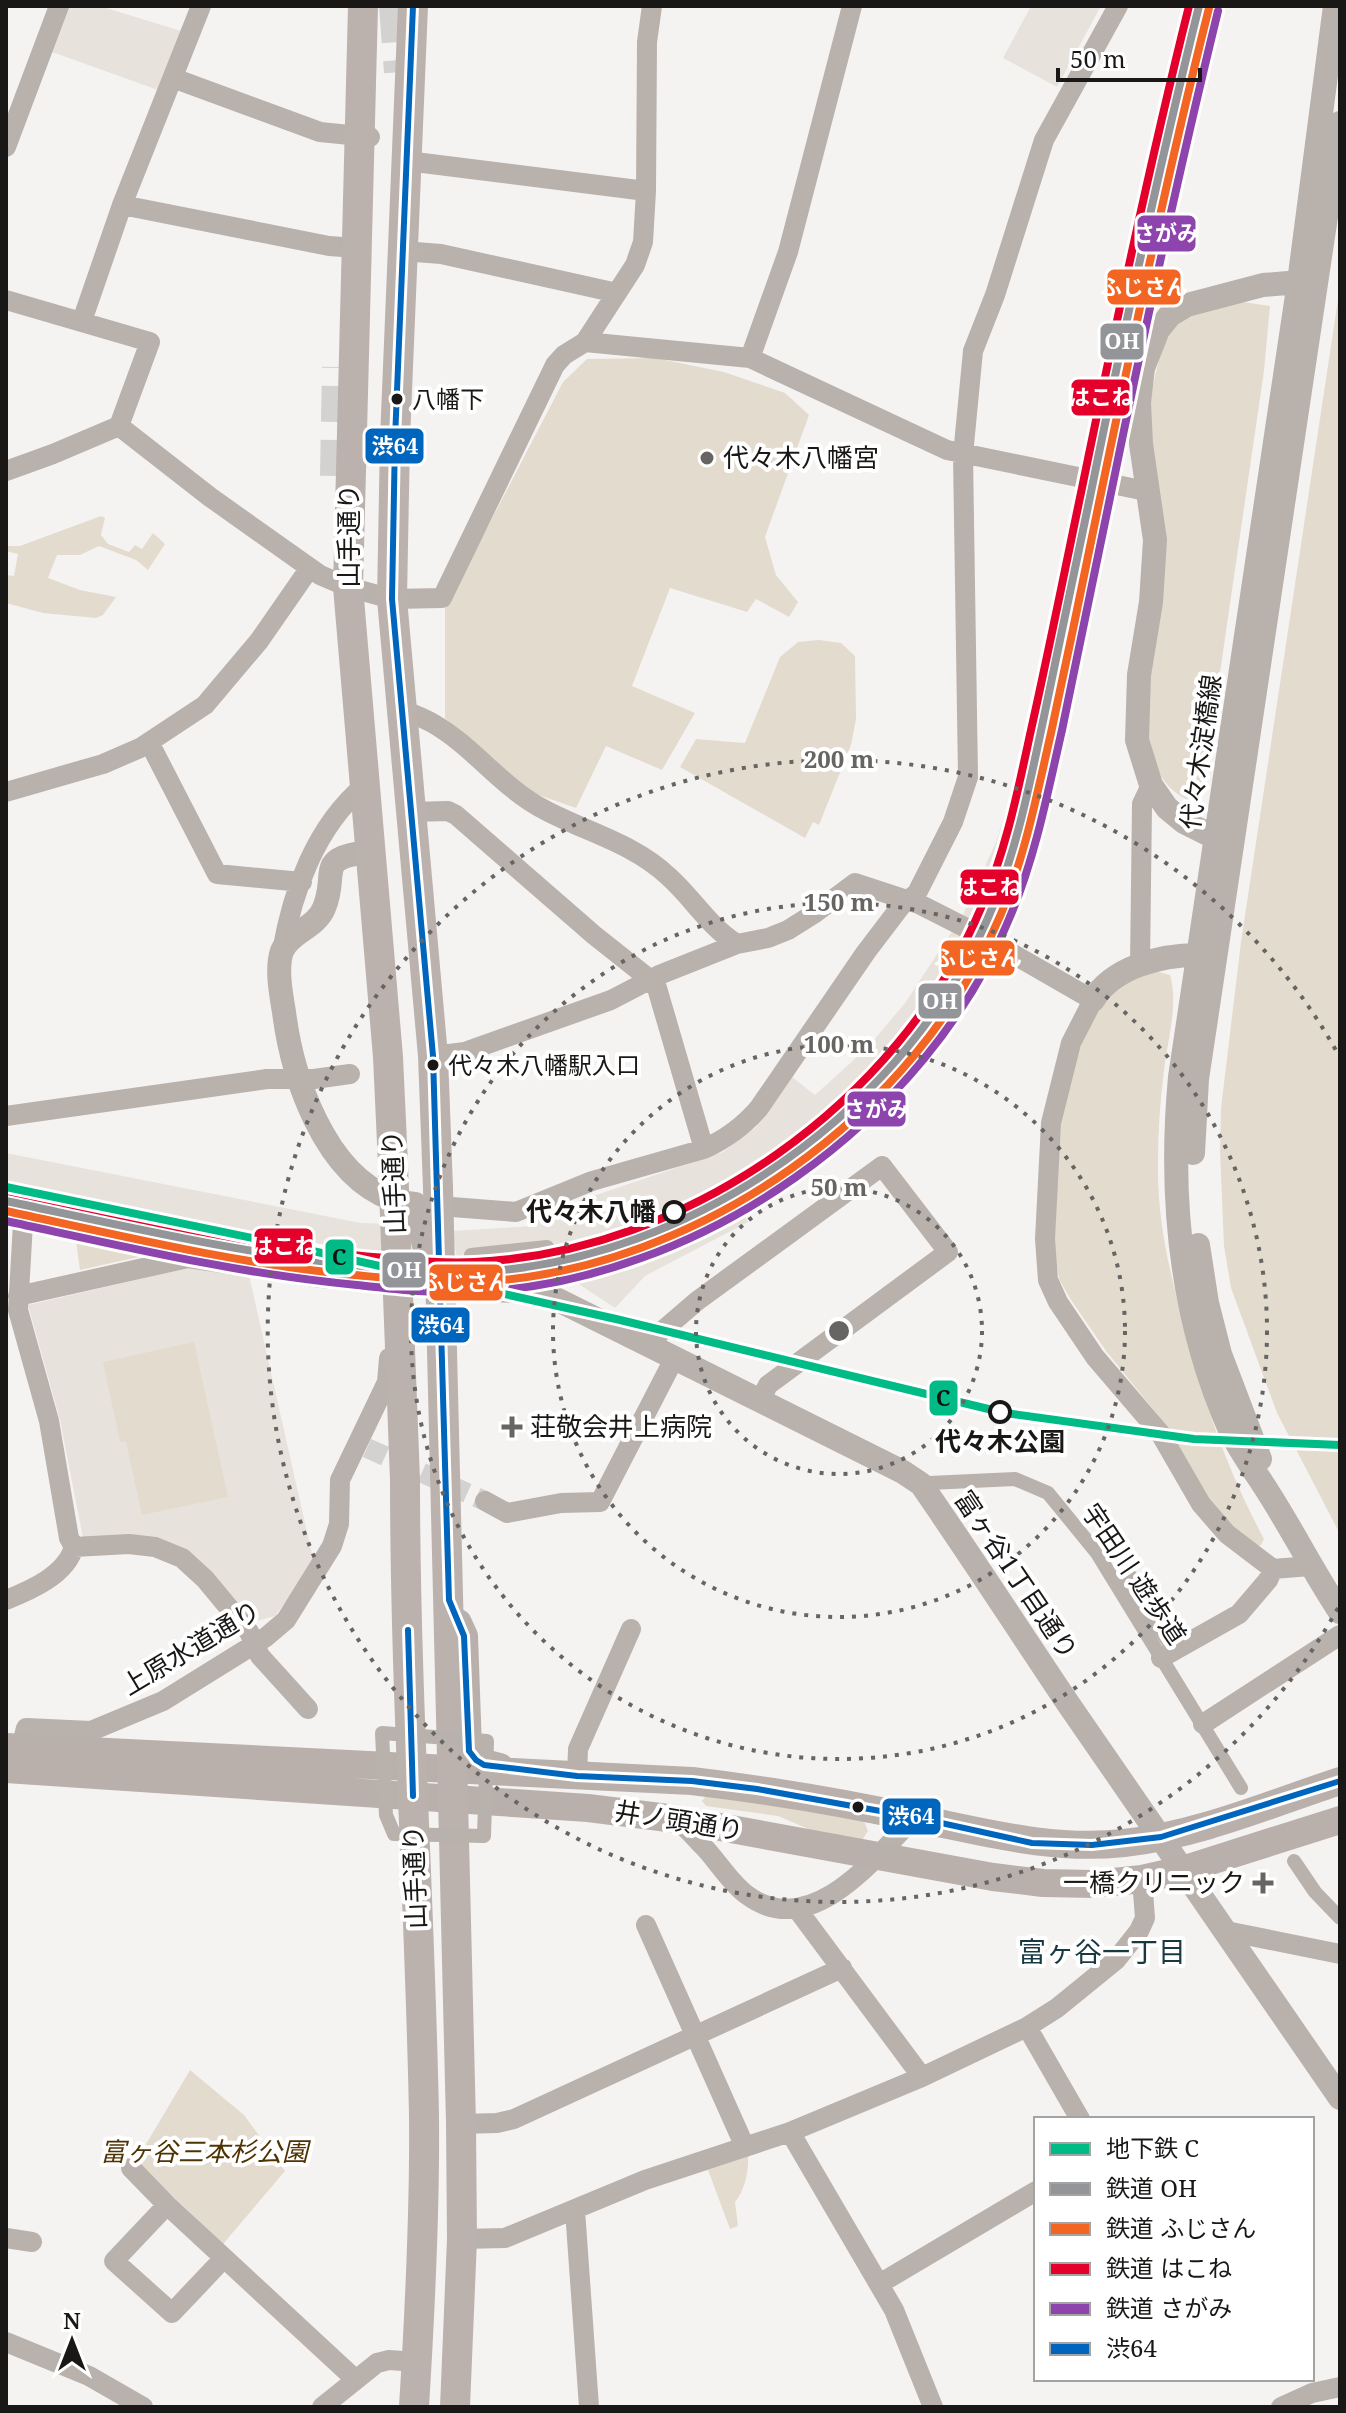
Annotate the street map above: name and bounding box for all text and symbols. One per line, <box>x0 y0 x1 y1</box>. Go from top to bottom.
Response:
scale bar <box>1058 32 1200 82</box>
text: 50 m <box>1070 42 1126 75</box>
line badge: さがみ <box>1136 214 1197 253</box>
text: さがみ <box>1133 217 1199 247</box>
line badge: ふじさん <box>1106 268 1182 306</box>
text: ふじさん <box>1100 271 1188 301</box>
line badge: OH <box>1099 322 1145 361</box>
text: OH <box>1104 325 1140 355</box>
line badge: はこね <box>1070 378 1131 417</box>
text: はこね <box>1068 381 1134 411</box>
place label: 八幡下 <box>412 382 484 415</box>
marker: 八幡下 <box>389 391 405 407</box>
line badge: 渋64 <box>364 427 425 465</box>
text: 渋64 <box>372 430 418 460</box>
place label: 代々木八幡宮 <box>723 439 879 475</box>
marker: 代々木八幡宮 <box>698 449 716 467</box>
street label: 山手通り <box>330 484 366 588</box>
street label: 代々木淀橋線 <box>1171 672 1229 832</box>
text: 200 m <box>804 742 875 775</box>
line badge: はこね <box>959 868 1020 906</box>
text: はこね <box>956 871 1022 901</box>
text: 150 m <box>804 885 875 918</box>
line badge: ふじさん <box>940 939 1016 977</box>
text: ふじさん <box>934 942 1022 972</box>
line badge: OH <box>917 982 963 1020</box>
text: OH <box>922 985 958 1015</box>
text: 100 m <box>804 1027 875 1060</box>
place label: 代々木八幡駅入口 <box>448 1048 640 1081</box>
marker: 代々木八幡駅入口 <box>425 1057 441 1073</box>
line badge: さがみ <box>846 1090 907 1128</box>
text: さがみ <box>843 1093 909 1123</box>
street label: 山手通り <box>373 1129 413 1235</box>
text: 50 m <box>810 1170 868 1203</box>
place label: 代々木八幡 <box>526 1193 656 1229</box>
marker: 代々木八幡 <box>663 1201 685 1223</box>
line badge: はこね <box>253 1227 314 1265</box>
text: はこね <box>251 1230 317 1260</box>
line badge: C <box>324 1238 355 1276</box>
text: C <box>332 1241 346 1271</box>
line badge: OH <box>381 1251 427 1289</box>
text: OH <box>386 1254 422 1284</box>
line badge: ふじさん <box>428 1263 504 1302</box>
text: ふじさん <box>422 1266 510 1296</box>
line badge: 渋64 <box>410 1306 471 1344</box>
text: 渋64 <box>418 1309 464 1339</box>
centre of rings <box>825 1317 853 1345</box>
line badge: C <box>928 1379 959 1417</box>
text: C <box>936 1382 950 1412</box>
marker: 代々木公園 <box>989 1401 1011 1423</box>
place label: 荘敬会井上病院 <box>530 1408 712 1444</box>
marker: 荘敬会井上病院 <box>501 1416 523 1438</box>
place label: 代々木公園 <box>935 1423 1065 1459</box>
street label: 富ヶ谷1丁目通り <box>947 1483 1087 1666</box>
street label: 宇田川 遊歩道 <box>1074 1496 1195 1651</box>
street label: 上原水道通り <box>114 1592 267 1703</box>
street label: 井ノ頭通り <box>612 1792 746 1848</box>
line badge: 渋64 <box>881 1797 942 1836</box>
unlabelled marker <box>850 1799 866 1815</box>
text: 渋64 <box>888 1800 934 1830</box>
street label: 山手通り <box>394 1824 434 1930</box>
place label: 一橋クリニック <box>1063 1864 1245 1900</box>
marker: 一橋クリニック <box>1252 1872 1274 1894</box>
district label: 富ヶ谷一丁目 <box>1018 1932 1186 1970</box>
legend <box>1034 2117 1314 2381</box>
text: 地下鉄 C <box>1106 2131 1199 2164</box>
park label: 富ヶ谷三本杉公園 <box>100 2133 312 2169</box>
text: 鉄道 OH <box>1106 2171 1197 2204</box>
text: 鉄道 ふじさん <box>1106 2211 1256 2244</box>
text: 鉄道 はこね <box>1106 2251 1232 2284</box>
text: 鉄道 さがみ <box>1106 2291 1232 2324</box>
north arrow <box>32 2301 112 2381</box>
text: N <box>63 2305 81 2335</box>
text: 渋64 <box>1106 2331 1157 2364</box>

